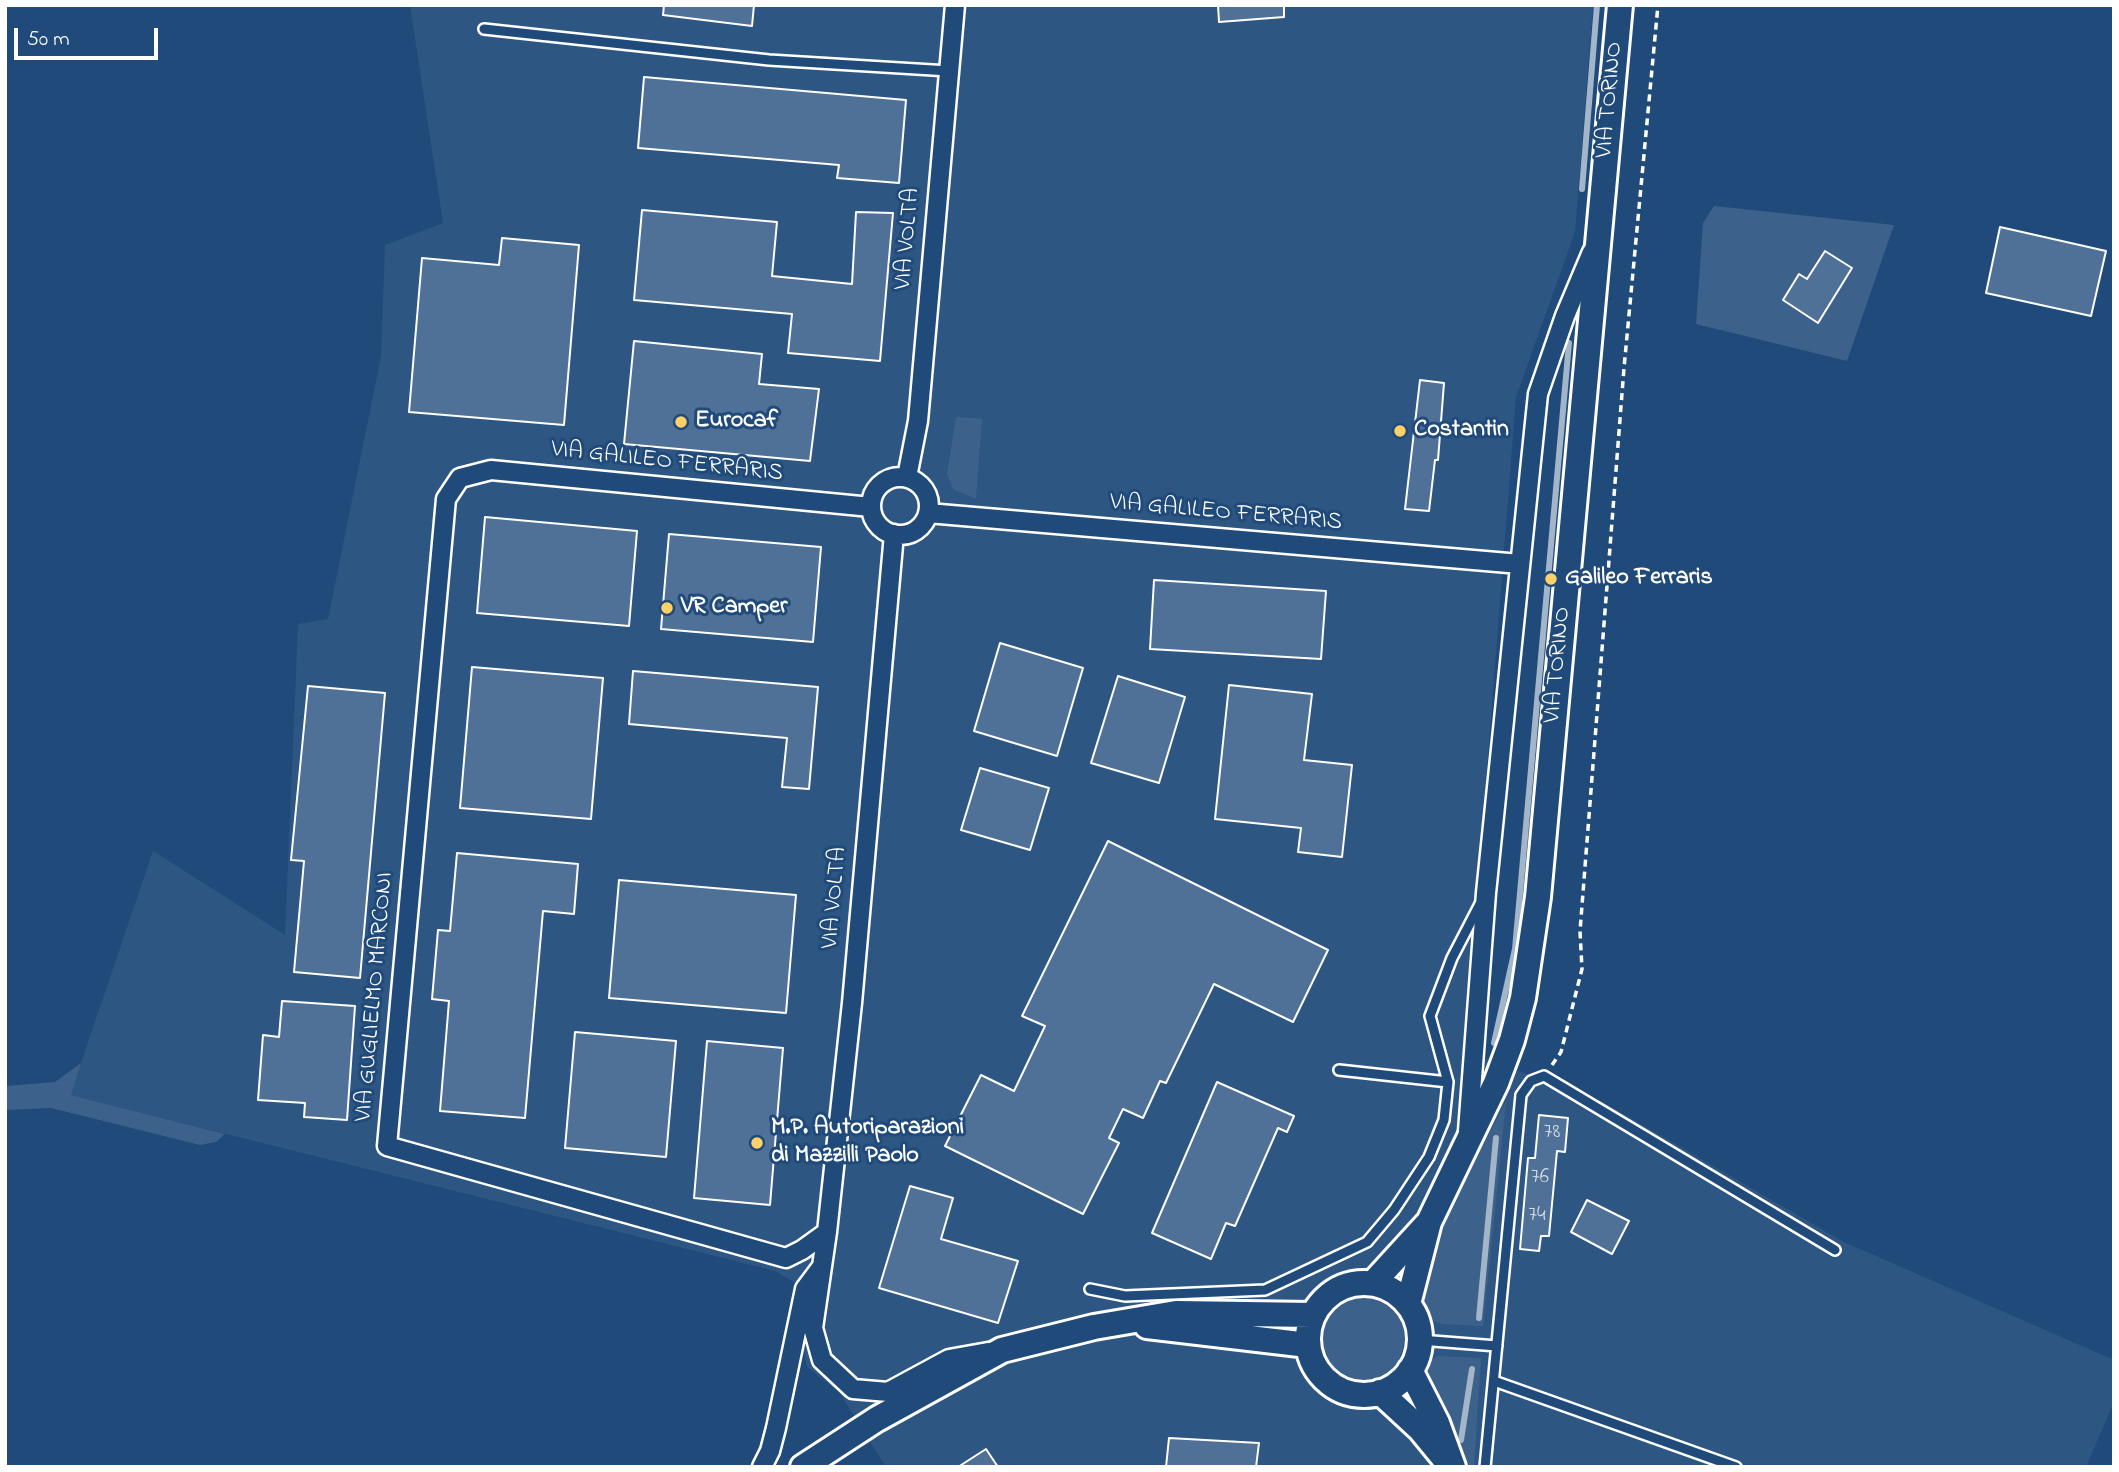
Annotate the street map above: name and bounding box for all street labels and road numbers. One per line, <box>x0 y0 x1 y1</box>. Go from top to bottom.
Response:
street label: VIA TORINO <box>1592 41 1630 159</box>
street label: VIA VOLTA <box>890 187 928 291</box>
street label: VIA GALILEO FERRARIS <box>550 437 784 489</box>
street label: VIA GALILEO FERRARIS <box>1109 490 1343 538</box>
street label: VIA TORINO <box>1540 606 1578 724</box>
street label: VIA VOLTA <box>817 846 855 950</box>
street label: VIA GUGLIELMO MARCONI <box>351 871 401 1123</box>

